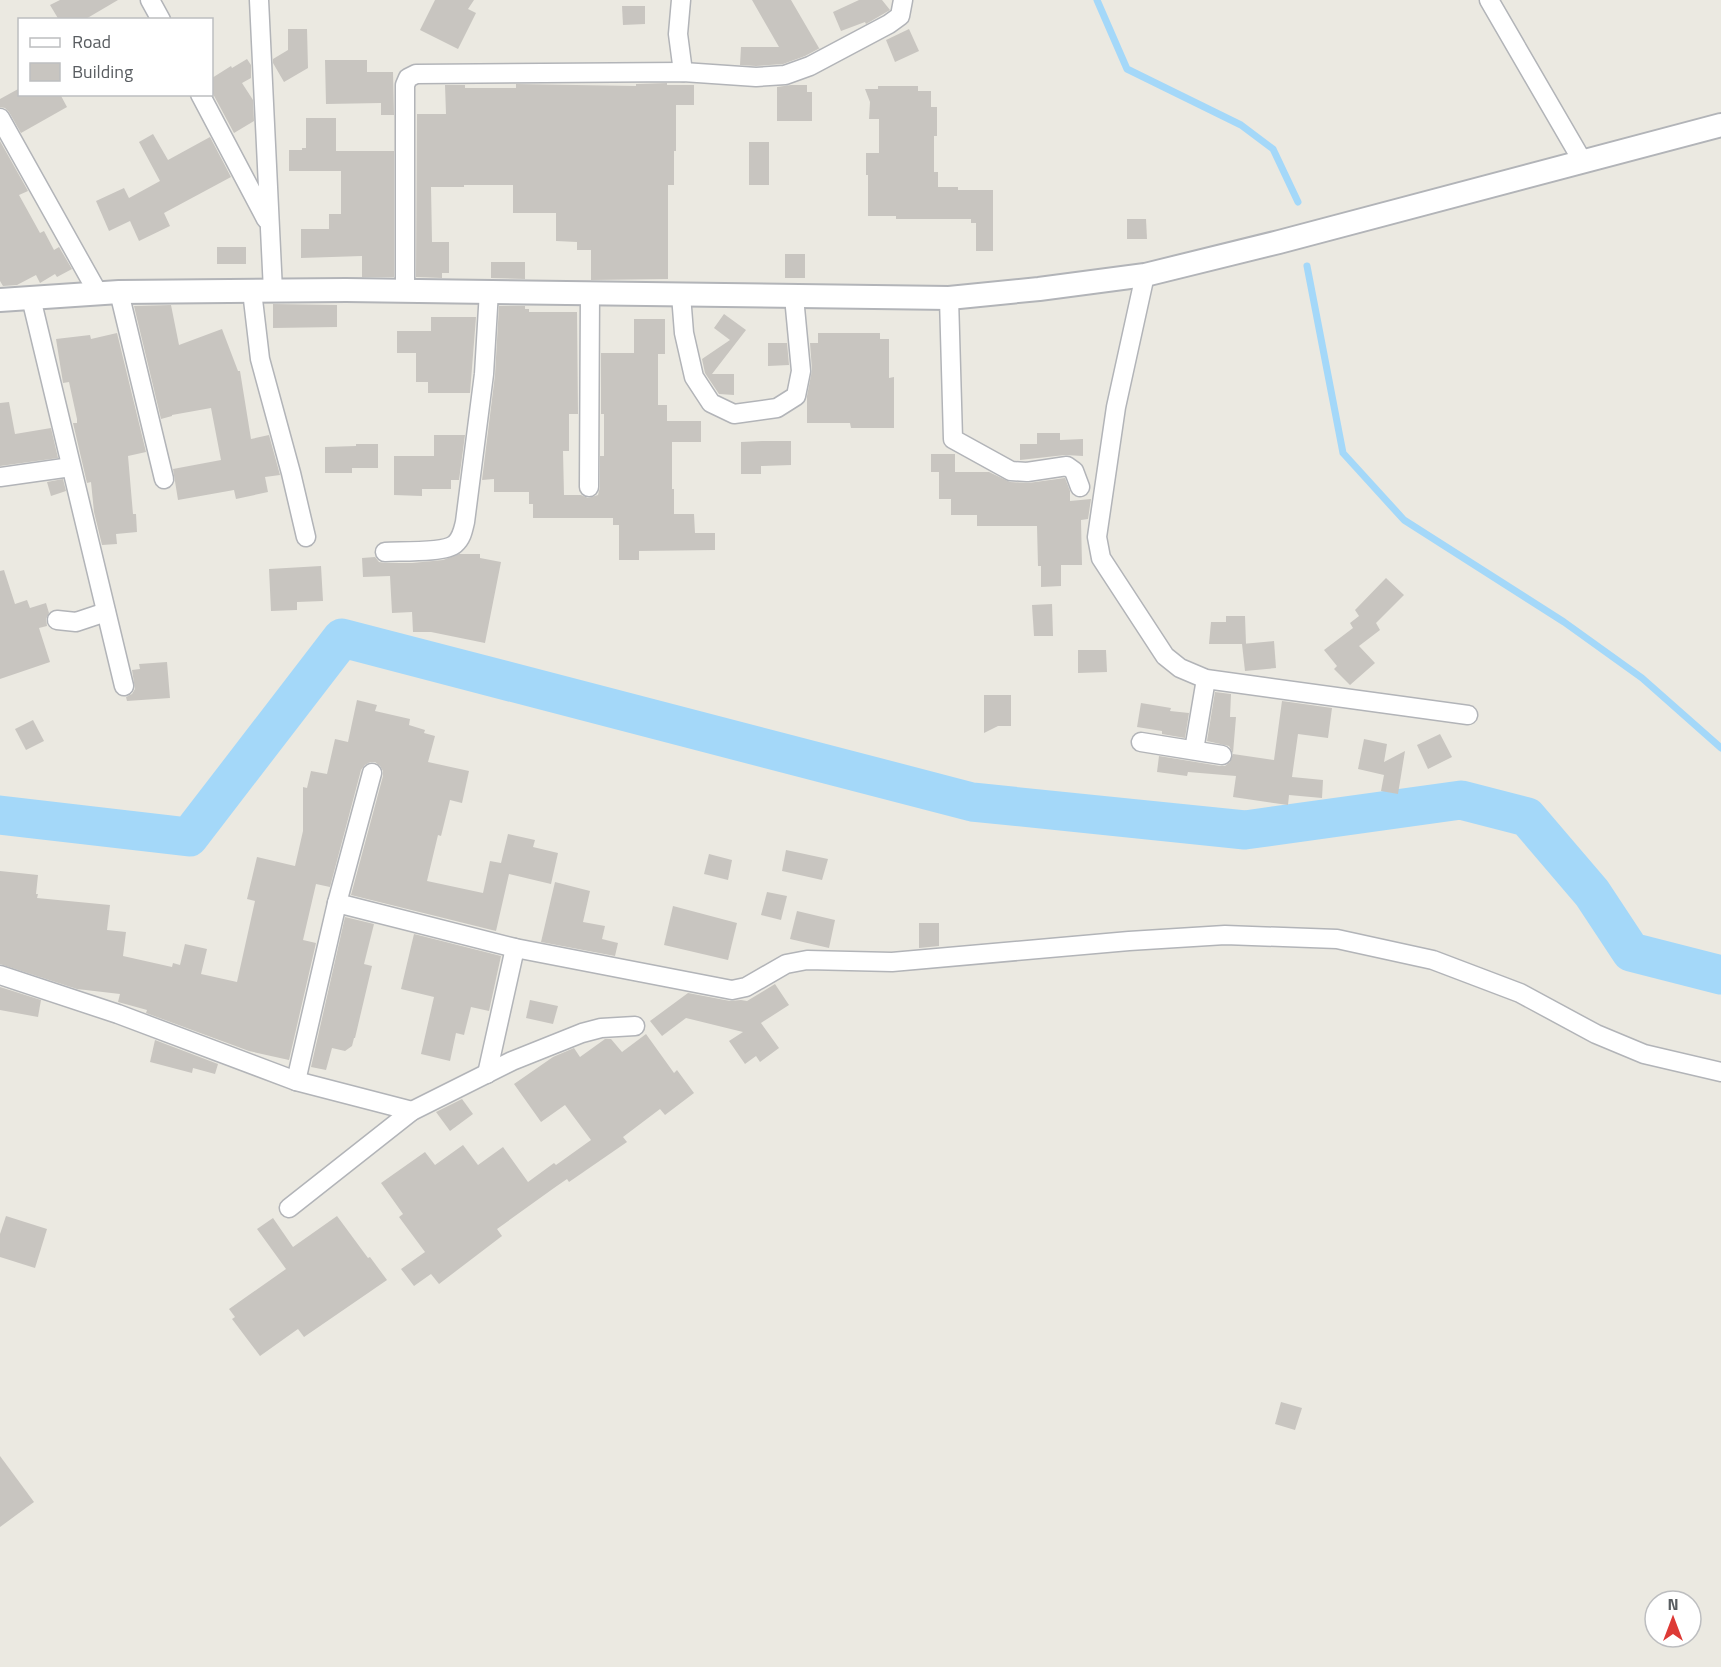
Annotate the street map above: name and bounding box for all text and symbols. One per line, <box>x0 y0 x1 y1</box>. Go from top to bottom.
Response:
legend <box>18 18 213 96</box>
text: Road <box>72 28 111 55</box>
text: Building <box>72 58 133 85</box>
north arrow <box>1643 1589 1703 1649</box>
text: N <box>1667 1592 1679 1616</box>

